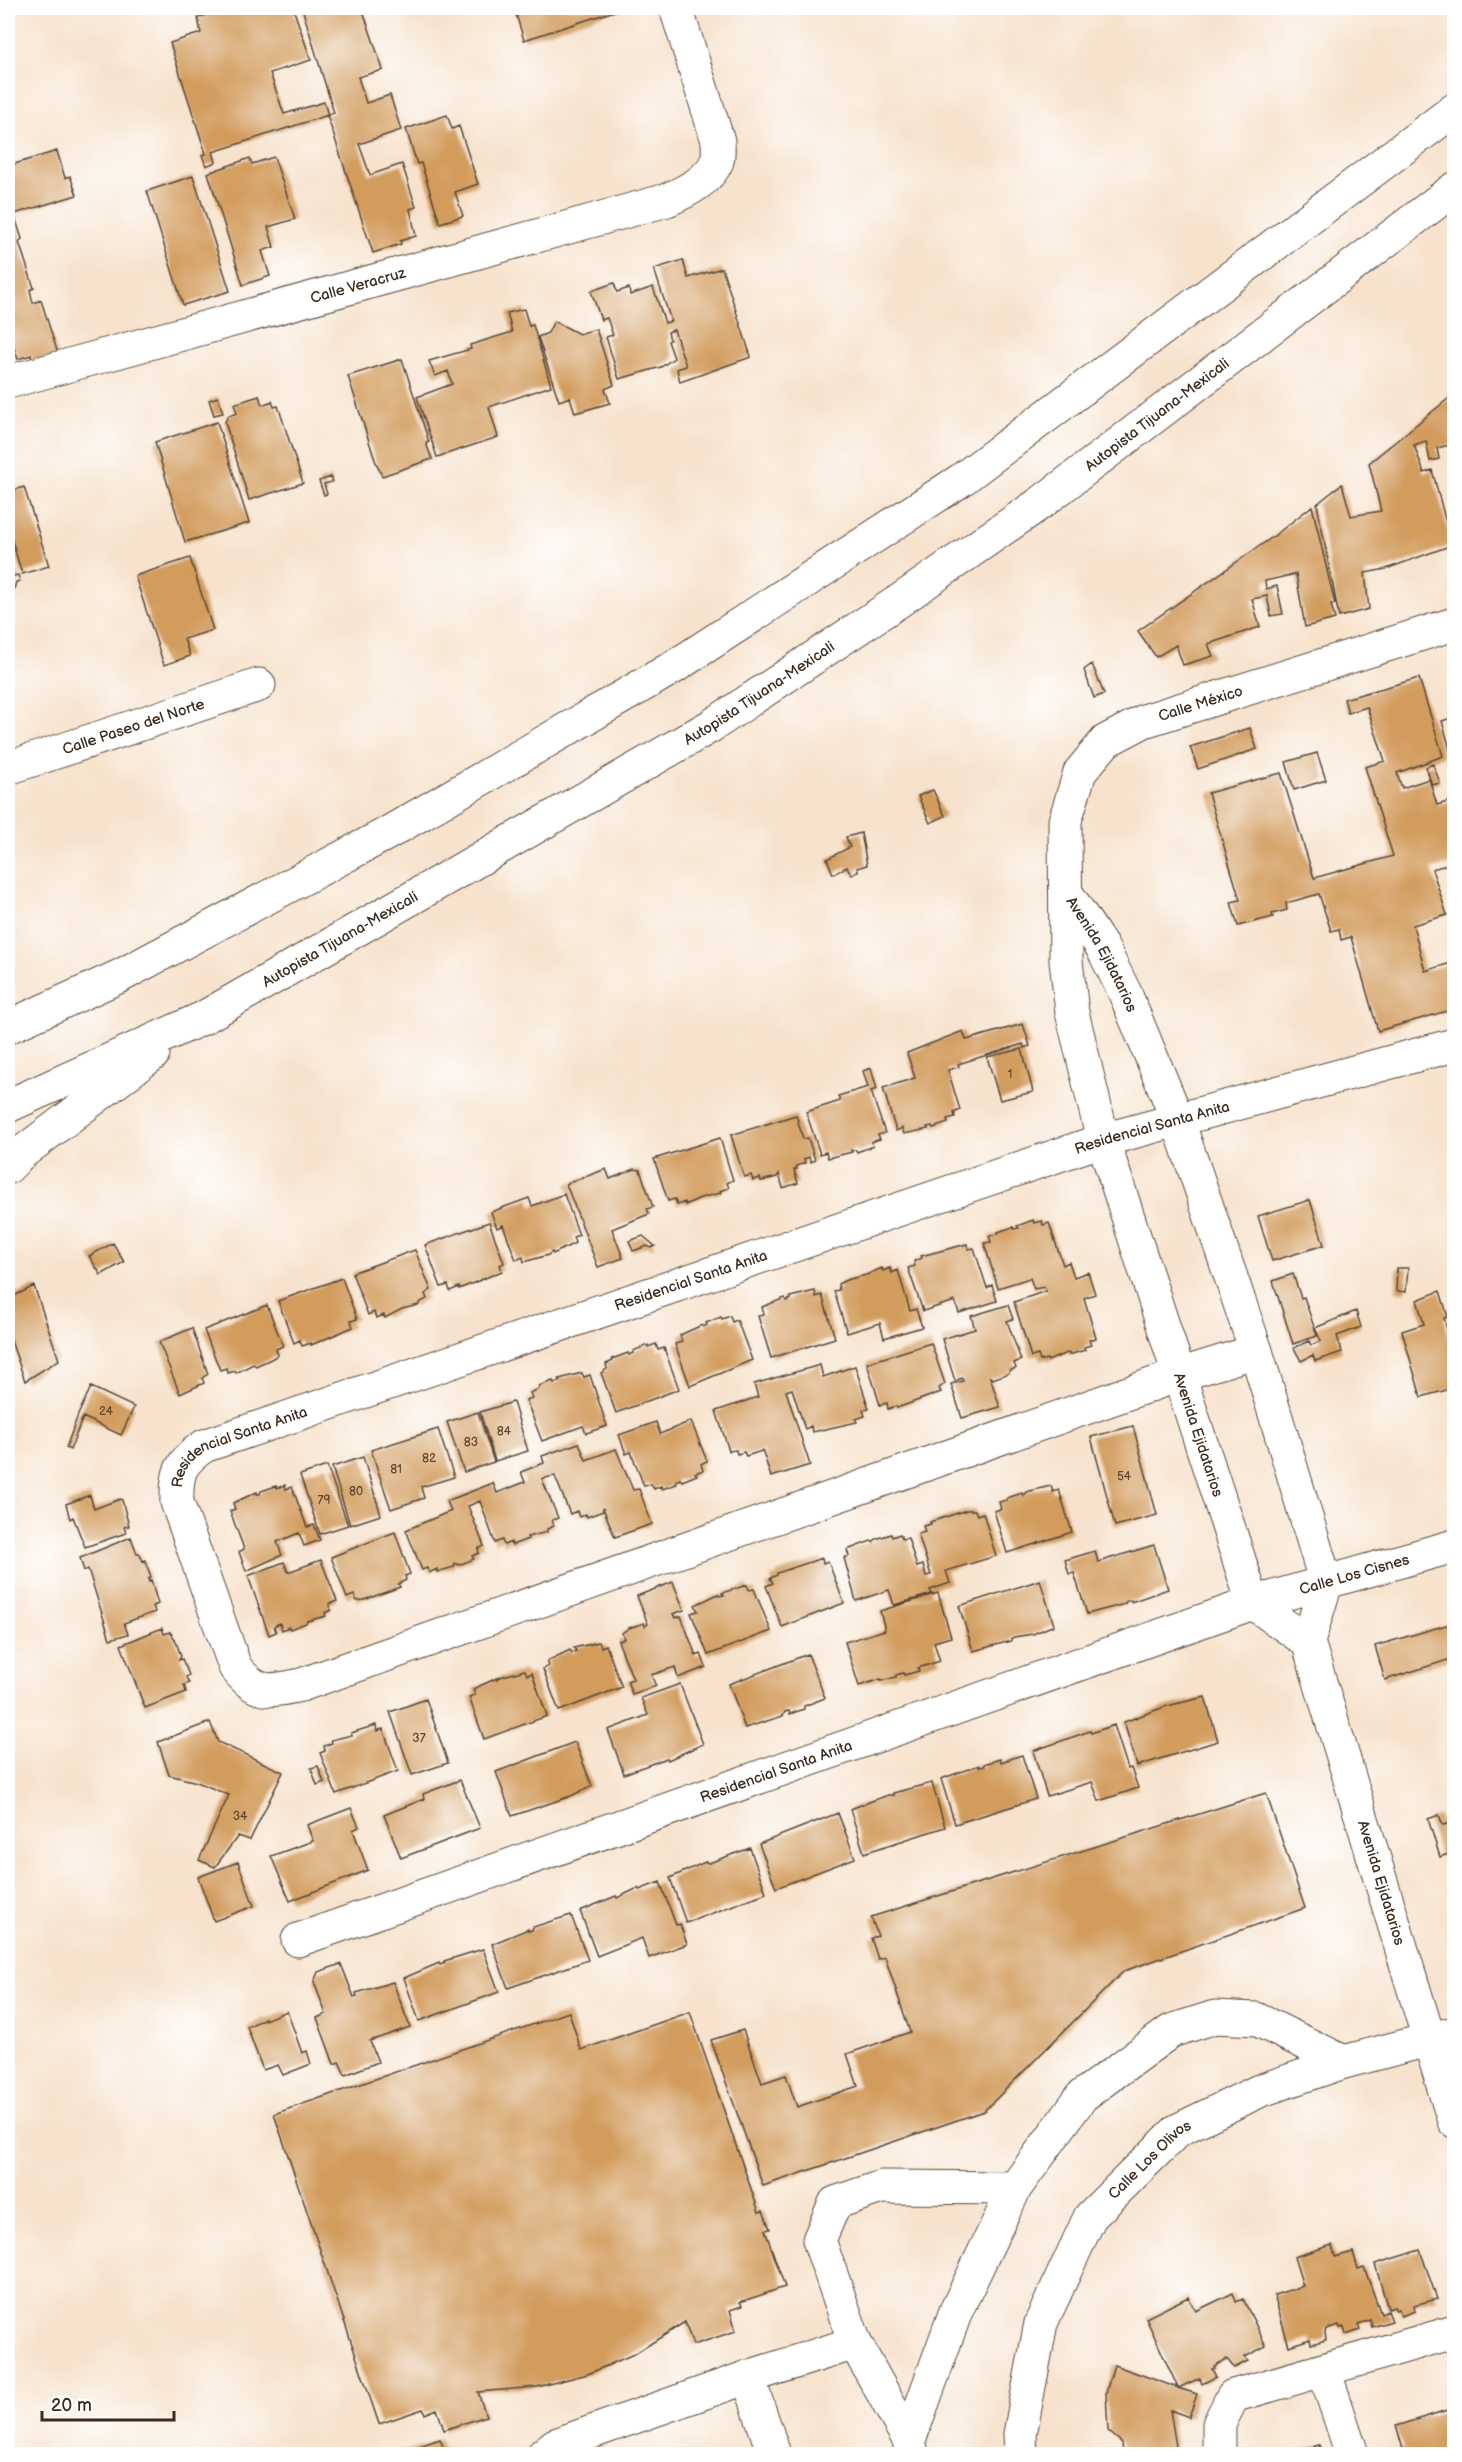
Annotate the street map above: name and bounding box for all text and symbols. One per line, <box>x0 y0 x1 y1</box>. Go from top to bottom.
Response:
street label: Calle Veracruz <box>308 263 408 308</box>
street label: Autopista Tijuana-Mexicali <box>1081 354 1233 476</box>
street label: Autopista Tijuana-Mexicali <box>680 637 838 749</box>
street label: Calle México <box>1156 681 1245 725</box>
street label: Calle Paseo del Norte <box>60 694 207 759</box>
street label: Autopista Tijuana-Mexicali <box>259 887 421 991</box>
street label: Avenida Ejidatarios <box>1062 893 1142 1015</box>
house number: 1 <box>1008 1067 1012 1082</box>
street label: Residencial Santa Anita <box>1072 1097 1232 1158</box>
street label: Residencial Santa Anita <box>612 1245 770 1315</box>
street label: Avenida Ejidatarios <box>1169 1371 1227 1500</box>
street label: Residencial Santa Anita <box>167 1402 310 1489</box>
house number: 24 <box>99 1404 114 1419</box>
house number: 84 <box>497 1424 512 1439</box>
house number: 83 <box>464 1435 478 1450</box>
house number: 82 <box>422 1451 436 1466</box>
house number: 81 <box>390 1462 402 1477</box>
house number: 54 <box>1117 1469 1132 1484</box>
house number: 80 <box>349 1484 363 1499</box>
house number: 79 <box>318 1493 330 1508</box>
street label: Calle Los Cisnes <box>1297 1550 1412 1599</box>
house number: 37 <box>412 1731 426 1746</box>
street label: Residencial Santa Anita <box>697 1736 855 1807</box>
house number: 34 <box>233 1809 248 1824</box>
street label: Avenida Ejidatarios <box>1353 1818 1410 1948</box>
street label: Calle Los Olivos <box>1104 2115 1195 2203</box>
scale bar <box>42 2384 174 2422</box>
text: 20 m <box>51 2395 92 2416</box>

